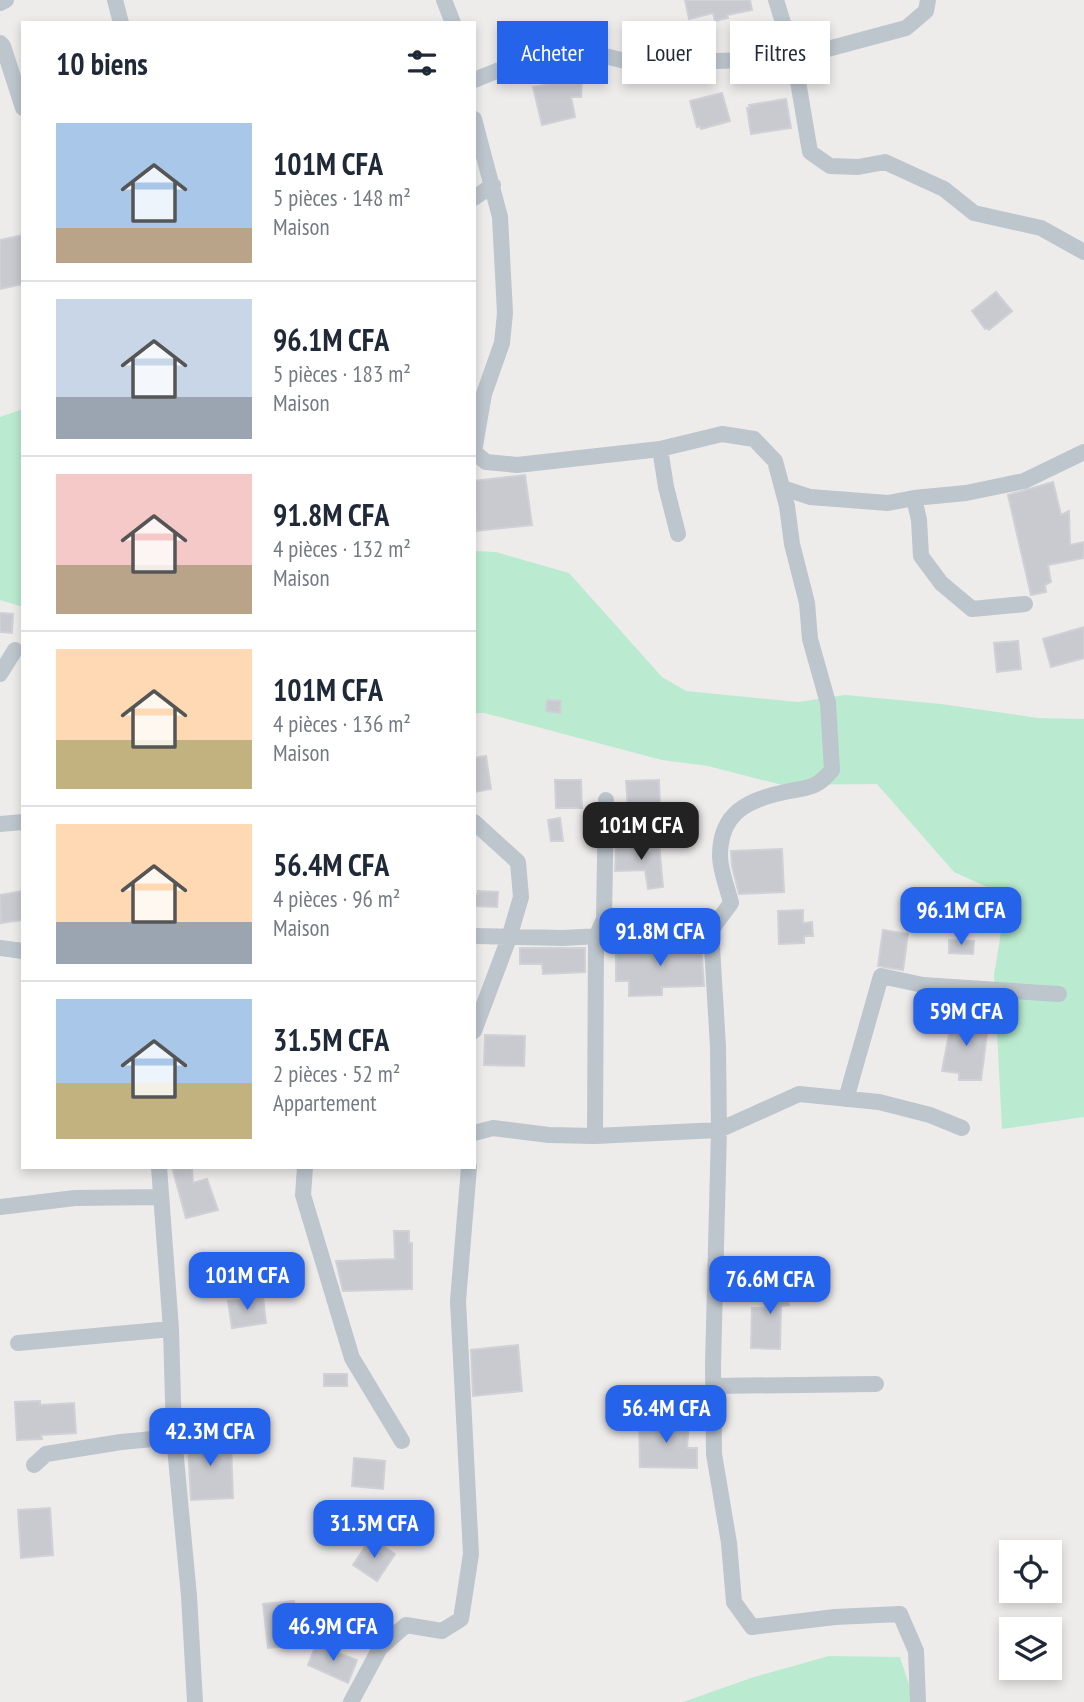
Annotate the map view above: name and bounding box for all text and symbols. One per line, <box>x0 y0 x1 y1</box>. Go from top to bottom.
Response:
chip: Acheter <box>497 21 608 84</box>
chip: Louer <box>622 21 716 84</box>
chip: Filtres <box>730 21 830 84</box>
text: 10 biens <box>56 44 148 83</box>
icon: filters <box>403 44 441 82</box>
text: 101M CFA <box>273 144 383 183</box>
icon: home <box>112 151 196 235</box>
text: 5 pièces · 148 m² <box>273 183 411 212</box>
text: Maison <box>273 212 330 241</box>
text: 96.1M CFA <box>273 320 389 359</box>
icon: home <box>112 327 196 411</box>
text: 5 pièces · 183 m² <box>273 359 411 388</box>
text: Maison <box>273 388 330 417</box>
text: 91.8M CFA <box>273 495 389 534</box>
icon: home <box>112 502 196 586</box>
text: 4 pièces · 132 m² <box>273 534 411 563</box>
text: Maison <box>273 563 330 592</box>
text: 101M CFA <box>273 670 383 709</box>
icon: home <box>112 677 196 761</box>
text: 4 pièces · 136 m² <box>273 709 411 738</box>
text: Maison <box>273 738 330 767</box>
pin: 101M CFA <box>569 802 713 862</box>
text: 101M CFA <box>599 810 683 839</box>
text: 56.4M CFA <box>273 845 389 884</box>
icon: home <box>112 852 196 936</box>
text: 4 pièces · 96 m² <box>273 884 400 913</box>
pin: 96.1M CFA <box>881 888 1041 947</box>
text: 96.1M CFA <box>916 895 1006 924</box>
pin: 91.8M CFA <box>580 908 740 968</box>
text: Maison <box>273 913 330 942</box>
text: 91.8M CFA <box>615 916 705 945</box>
pin: 59M CFA <box>901 988 1031 1048</box>
text: 59M CFA <box>929 996 1003 1025</box>
text: 31.5M CFA <box>273 1020 389 1059</box>
icon: home <box>112 1027 196 1111</box>
text: 2 pièces · 52 m² <box>273 1059 400 1088</box>
text: Appartement <box>273 1088 376 1117</box>
pin: 101M CFA <box>175 1252 319 1312</box>
pin: 76.6M CFA <box>690 1256 850 1316</box>
text: 101M CFA <box>205 1260 289 1289</box>
text: 76.6M CFA <box>725 1264 815 1293</box>
pin: 56.4M CFA <box>586 1386 746 1445</box>
text: 56.4M CFA <box>621 1393 711 1422</box>
pin: 42.3M CFA <box>130 1408 290 1468</box>
text: 42.3M CFA <box>165 1416 255 1445</box>
pin: 31.5M CFA <box>294 1500 454 1560</box>
text: 31.5M CFA <box>329 1508 419 1537</box>
map controls <box>999 1540 1062 1680</box>
button: locate <box>999 1540 1062 1603</box>
pin: 46.9M CFA <box>253 1604 413 1663</box>
text: 46.9M CFA <box>288 1611 378 1640</box>
button: layers <box>999 1617 1062 1680</box>

